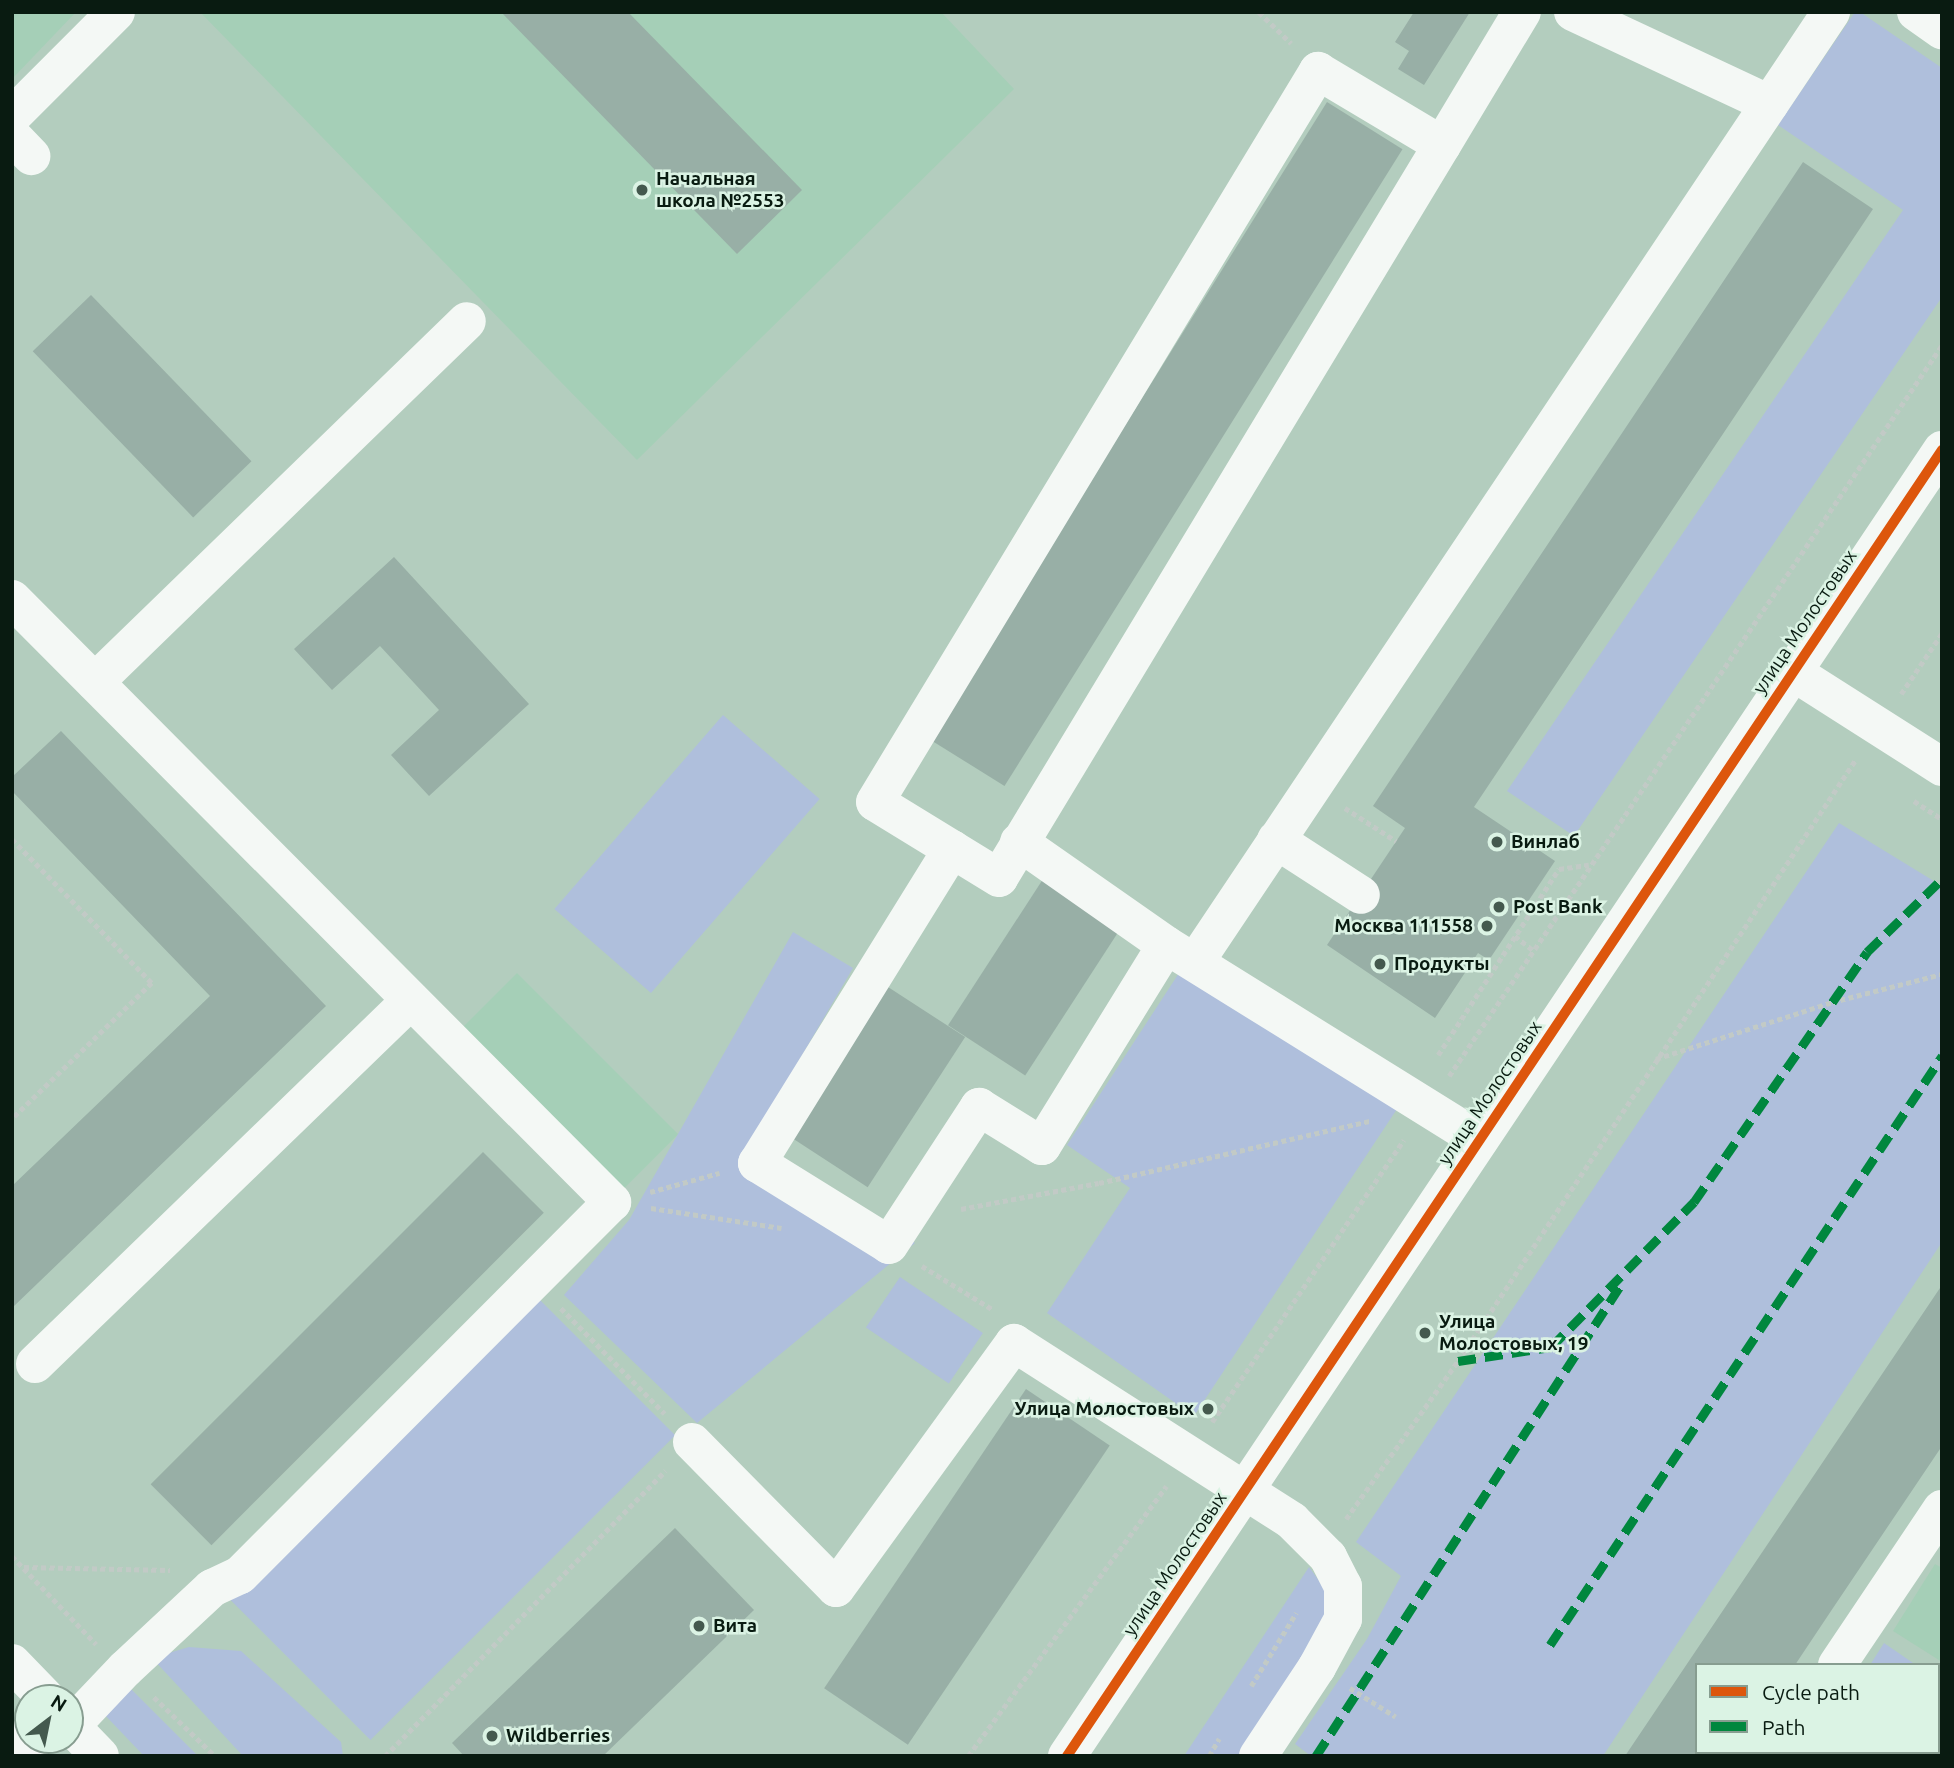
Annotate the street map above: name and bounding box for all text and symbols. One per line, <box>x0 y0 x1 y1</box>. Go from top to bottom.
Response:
place label: Начальная школа №2553 <box>656 168 784 212</box>
marker: Начальная школа №2553 <box>634 182 650 198</box>
street label: улица Молостовых <box>1748 546 1862 698</box>
place label: Винлаб <box>1511 831 1580 853</box>
marker: Винлаб <box>1489 834 1505 850</box>
place label: Post Bank <box>1513 896 1603 918</box>
marker: Post Bank <box>1491 899 1507 915</box>
place label: Москва 111558 <box>1334 915 1473 937</box>
marker: Москва 111558 <box>1479 918 1495 934</box>
place label: Продукты <box>1394 953 1489 975</box>
marker: Продукты <box>1372 956 1388 972</box>
street label: улица Молостовых <box>1433 1017 1547 1169</box>
place label: Улица Молостовых, 19 <box>1439 1311 1589 1355</box>
marker: Улица Молостовых, 19 <box>1417 1325 1433 1341</box>
place label: Улица Молостовых <box>1014 1398 1194 1420</box>
marker: Улица Молостовых <box>1200 1401 1216 1417</box>
street label: улица Молостовых <box>1118 1488 1232 1640</box>
place label: Вита <box>713 1615 757 1637</box>
marker: Вита <box>691 1618 707 1634</box>
legend <box>1695 1663 1940 1754</box>
text: Cycle path <box>1762 1680 1860 1704</box>
north arrow <box>14 1684 84 1754</box>
text: N <box>47 1690 71 1716</box>
text: Path <box>1762 1715 1805 1739</box>
place label: Wildberries <box>506 1725 610 1747</box>
marker: Wildberries <box>484 1728 500 1744</box>

